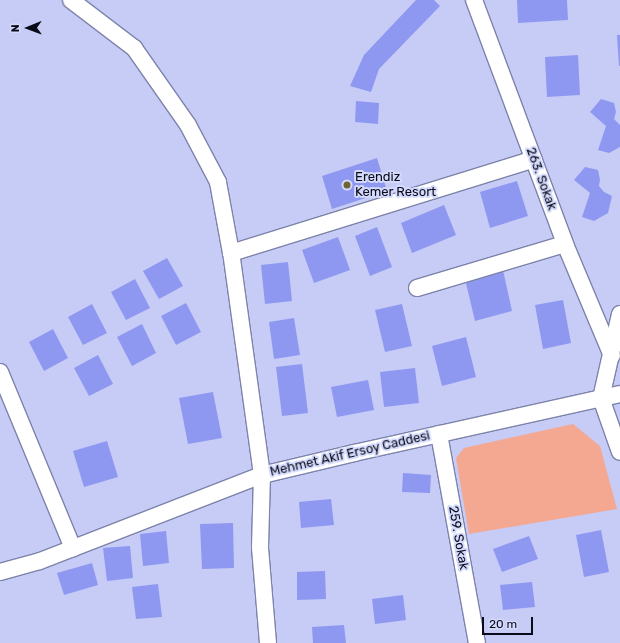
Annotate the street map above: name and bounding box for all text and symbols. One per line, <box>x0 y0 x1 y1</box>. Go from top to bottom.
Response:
north arrow <box>8 8 48 48</box>
text: N <box>9 24 22 32</box>
street label: 263. Sokak <box>522 145 560 213</box>
place label: Erendiz Kemer Resort <box>355 170 436 201</box>
marker: Erendiz Kemer Resort <box>342 180 352 190</box>
street label: Mehmet Akif Ersoy Caddesi <box>268 428 432 480</box>
street label: 259. Sokak <box>445 505 471 571</box>
scale bar <box>484 609 535 635</box>
text: 20 m <box>489 617 517 631</box>

